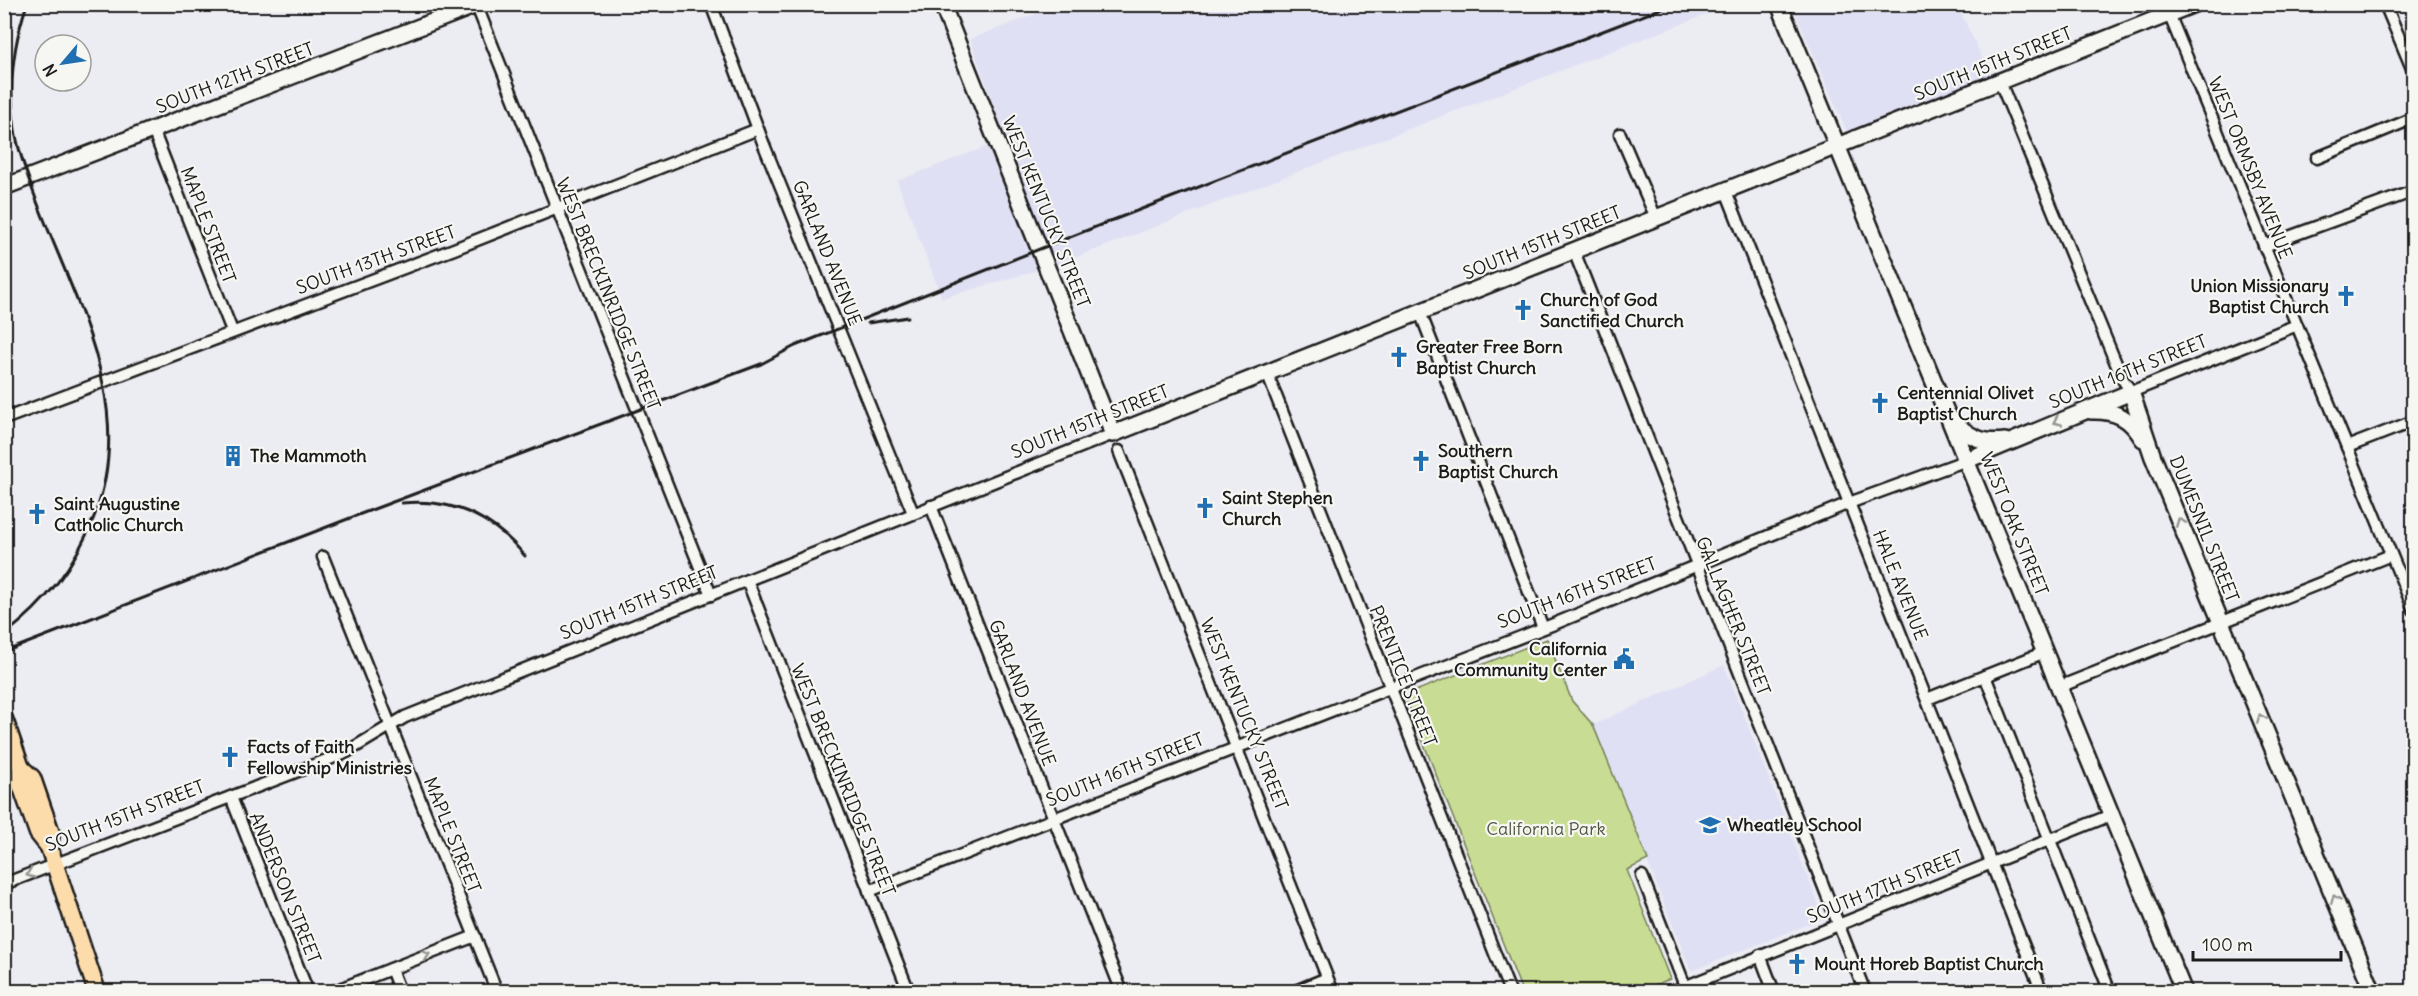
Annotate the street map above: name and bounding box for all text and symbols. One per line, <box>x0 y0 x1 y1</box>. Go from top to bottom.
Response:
street label: SOUTH 15TH STREET <box>1910 21 2075 106</box>
north arrow <box>33 33 93 93</box>
street label: SOUTH 12TH STREET <box>152 37 317 118</box>
text: N <box>38 61 61 80</box>
street label: WEST ORMSBY AVENUE <box>2203 73 2298 262</box>
street label: WEST KENTUCKY STREET <box>997 113 1095 311</box>
street label: MAPLE STREET <box>176 163 241 286</box>
street label: WEST BRECKINRIDGE STREET <box>551 174 666 413</box>
street label: GARLAND AVENUE <box>788 177 867 329</box>
street label: SOUTH 15TH STREET <box>1459 200 1624 285</box>
street label: SOUTH 13TH STREET <box>293 220 459 299</box>
place label: Union Missionary Baptist Church <box>2190 274 2330 318</box>
church icon: Union Missionary Baptist Church <box>2334 284 2358 308</box>
place label: Church of God Sanctified Church <box>1540 288 1684 332</box>
church icon: Church of God Sanctified Church <box>1511 298 1535 322</box>
street label: SOUTH 16TH STREET <box>2045 329 2210 414</box>
place label: Greater Free Born Baptist Church <box>1416 335 1563 379</box>
church icon: Greater Free Born Baptist Church <box>1387 345 1411 369</box>
street label: SOUTH 15TH STREET <box>1007 379 1172 464</box>
place label: Centennial Olivet Baptist Church <box>1897 381 2035 425</box>
church icon: Centennial Olivet Baptist Church <box>1868 391 1892 415</box>
one-way arrow <box>2052 414 2063 426</box>
place label: Southern Baptist Church <box>1438 439 1559 483</box>
building icon: The Mammoth <box>221 444 245 468</box>
place label: The Mammoth <box>250 444 367 467</box>
church icon: Southern Baptist Church <box>1409 449 1433 473</box>
street label: WEST OAK STREET <box>1975 449 2054 599</box>
street label: DUMESNIL STREET <box>2165 452 2244 605</box>
place label: Saint Stephen Church <box>1222 486 1334 530</box>
place label: Saint Augustine Catholic Church <box>54 492 184 536</box>
church icon: Saint Stephen Church <box>1193 496 1217 520</box>
church icon: Saint Augustine Catholic Church <box>25 502 49 526</box>
one-way arrow <box>2175 518 2187 529</box>
street label: HALE AVENUE <box>1868 526 1933 643</box>
street label: GALLAGHER STREET <box>1691 533 1776 699</box>
street label: SOUTH 16TH STREET <box>1494 552 1660 633</box>
street label: SOUTH 15TH STREET <box>556 560 721 645</box>
street label: PRENTICE STREET <box>1365 602 1442 750</box>
street label: WEST KENTUCKY STREET <box>1195 615 1293 813</box>
street label: GARLAND AVENUE <box>984 616 1061 769</box>
place label: California Community Center <box>1454 637 1608 681</box>
public building icon: California Community Center <box>1612 647 1636 671</box>
street label: WEST BRECKINRIDGE STREET <box>786 660 901 899</box>
one-way arrow <box>2256 713 2268 724</box>
street label: SOUTH 16TH STREET <box>1042 727 1207 812</box>
place label: Facts of Faith Fellowship Ministries <box>247 735 412 779</box>
church icon: Facts of Faith Fellowship Ministries <box>218 745 242 769</box>
street label: MAPLE STREET <box>419 773 486 896</box>
street label: SOUTH 15TH STREET <box>42 775 208 856</box>
street label: ANDERSON STREET <box>245 809 326 967</box>
school or university icon: Wheatley School <box>1698 813 1722 837</box>
place label: Wheatley School <box>1727 813 1862 836</box>
park label: California Park <box>1486 817 1606 840</box>
street label: SOUTH 17TH STREET <box>1803 845 1966 928</box>
one-way arrow <box>25 867 36 879</box>
one-way arrow <box>2330 894 2342 905</box>
scale bar <box>2193 924 2342 962</box>
text: 100 m <box>2202 933 2253 956</box>
one-way arrow <box>420 950 431 963</box>
church icon: Mount Horeb Baptist Church <box>1785 952 1809 976</box>
place label: Mount Horeb Baptist Church <box>1814 952 2044 975</box>

